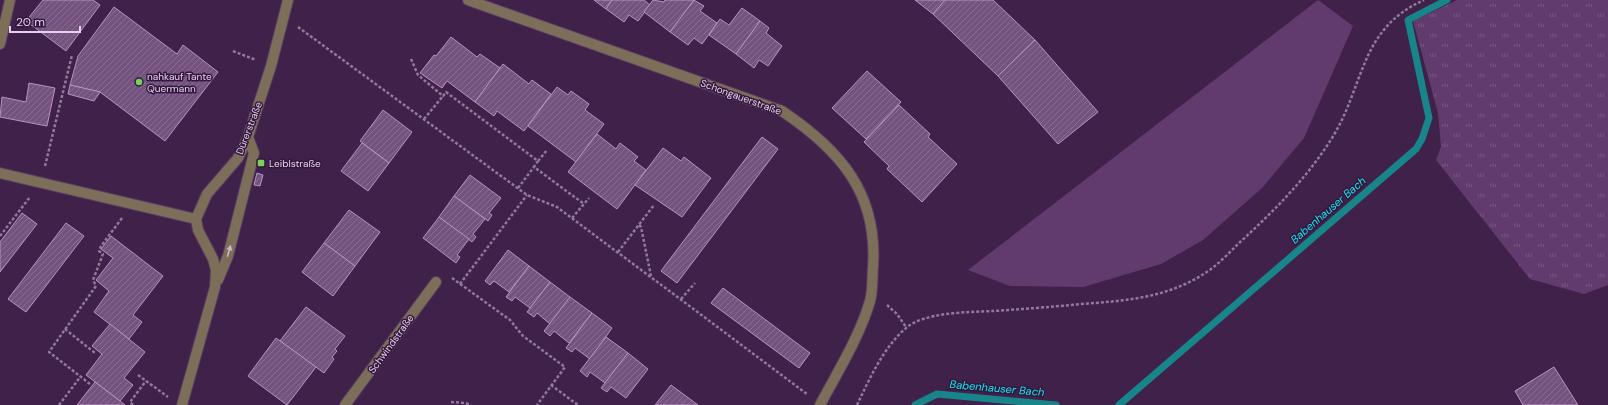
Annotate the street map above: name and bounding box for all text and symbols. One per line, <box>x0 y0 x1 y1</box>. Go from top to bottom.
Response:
scale bar <box>10 8 80 34</box>
text: 20 m <box>16 14 45 30</box>
place label: nahkauf Tante Quermann <box>147 70 212 95</box>
street label: Schongauerstraße <box>699 76 783 118</box>
marker: nahkauf Tante Quermann <box>134 77 144 87</box>
street label: Dürerstraße <box>233 99 265 156</box>
place label: Leiblstraße <box>269 157 321 170</box>
marker: Leiblstraße <box>256 158 266 168</box>
water label: Babenhauser Bach <box>1288 174 1368 246</box>
one-way arrow <box>226 245 232 257</box>
street label: Schwindstraße <box>365 312 417 376</box>
water label: Babenhauser Bach <box>949 377 1045 399</box>

